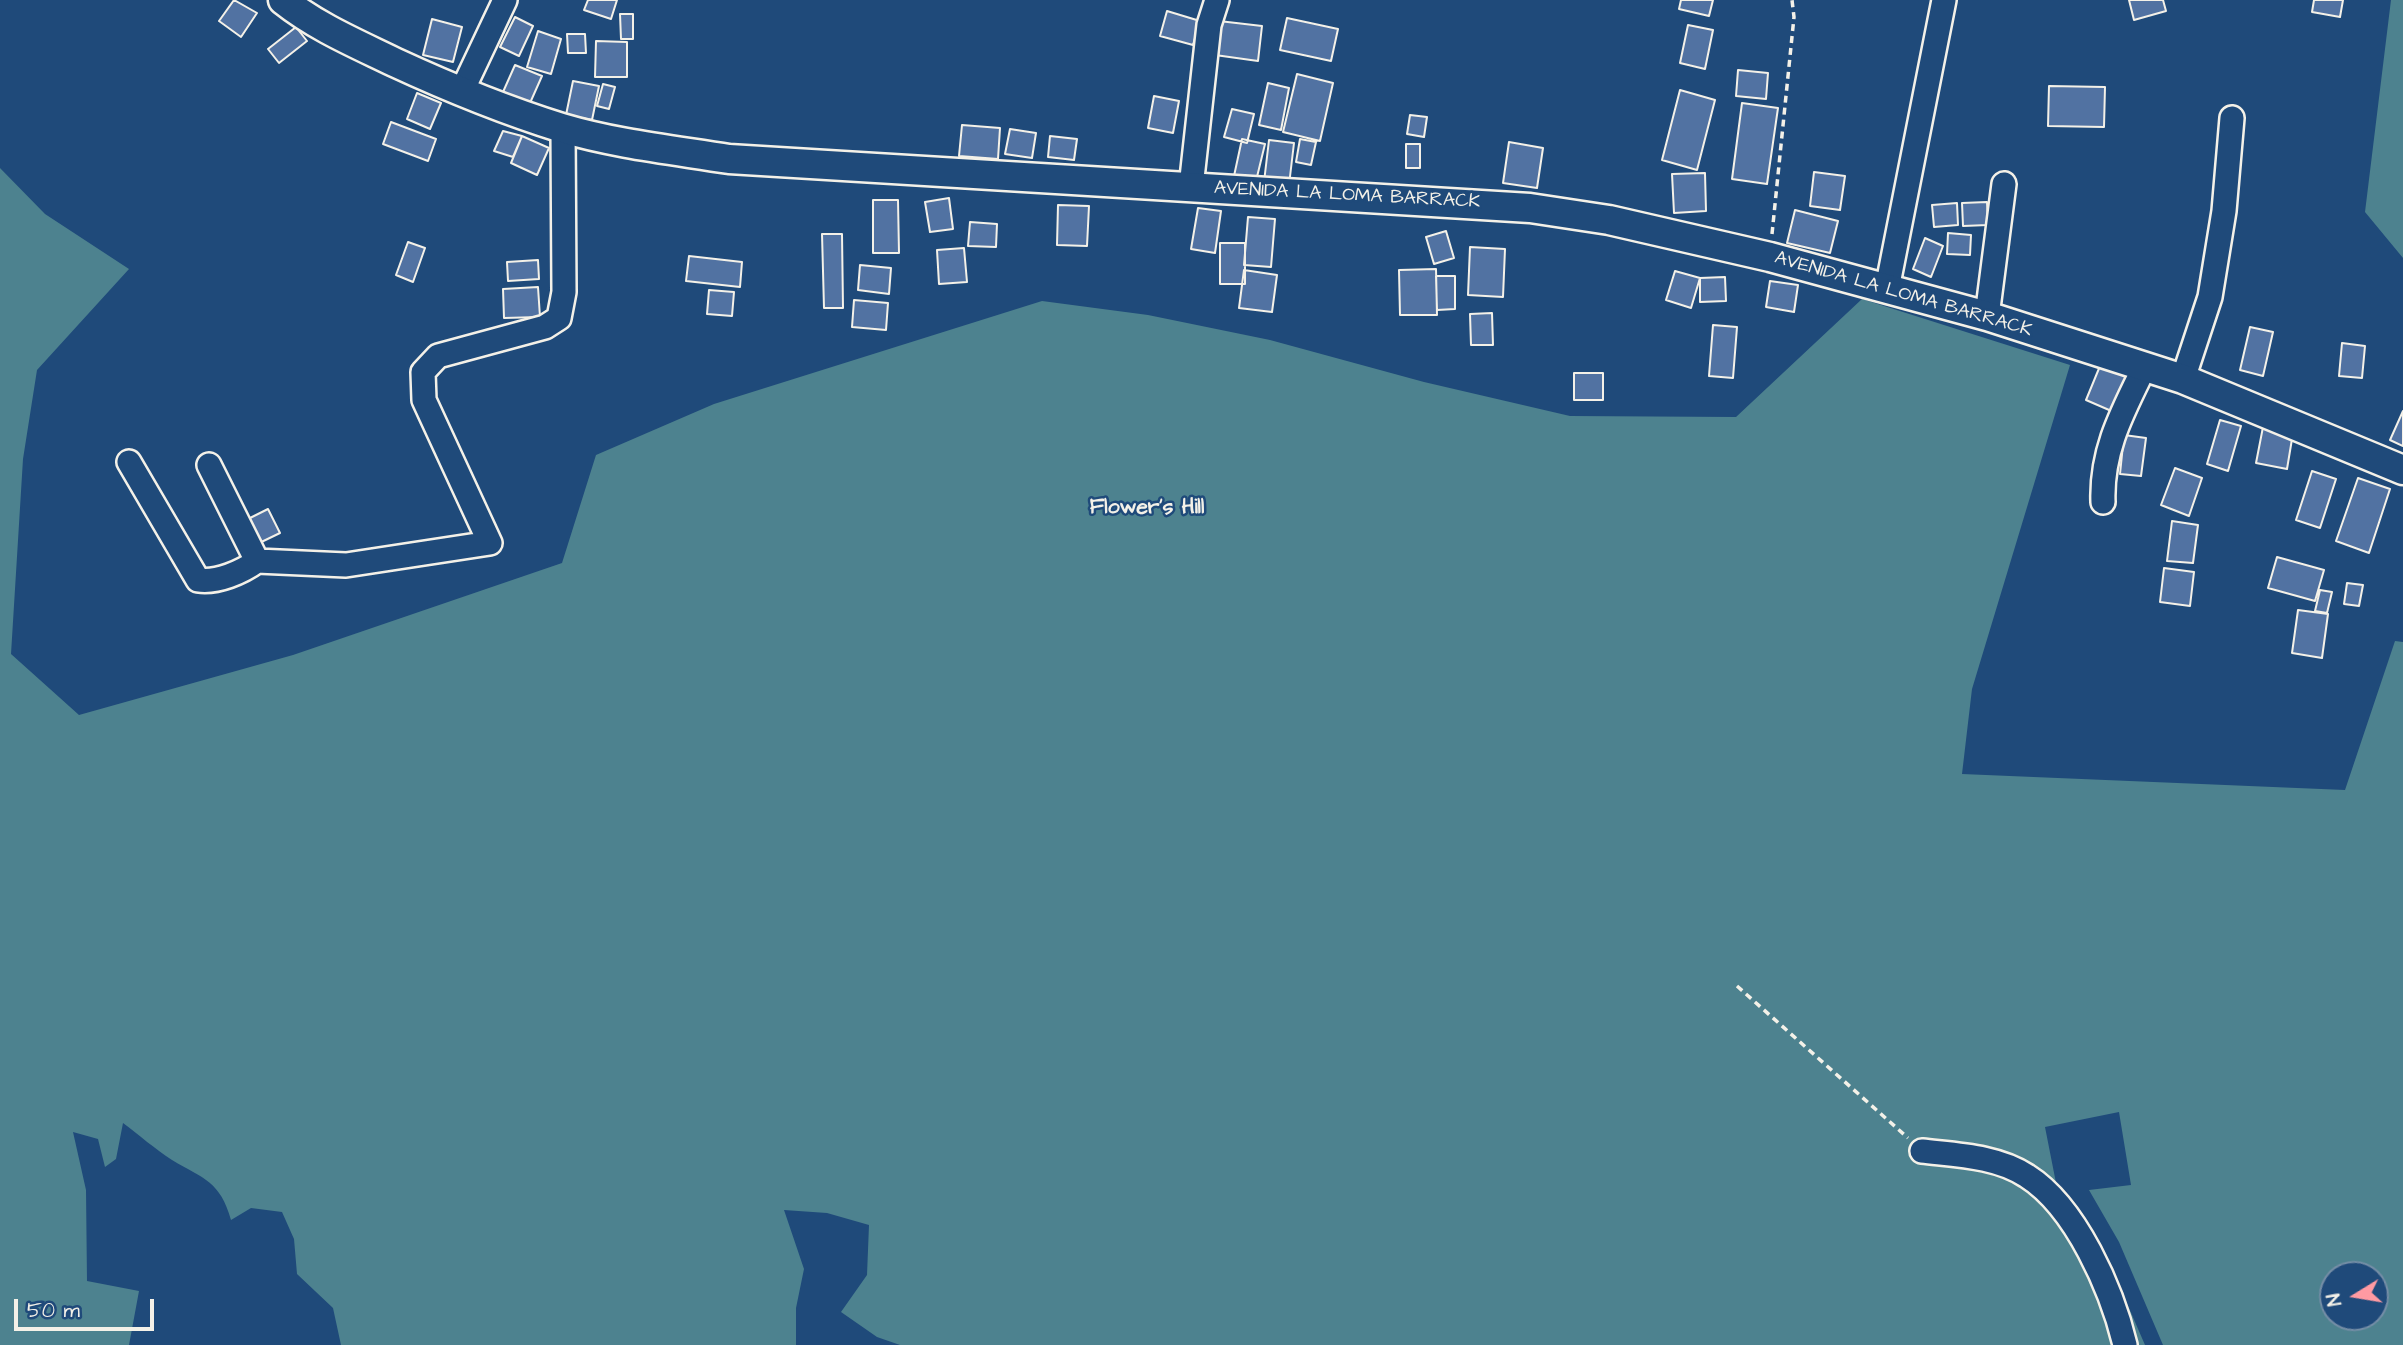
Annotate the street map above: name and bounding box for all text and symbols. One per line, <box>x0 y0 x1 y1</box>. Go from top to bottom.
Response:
street label: AVENIDA LA LOMA BARRACK <box>1213 178 1481 214</box>
street label: AVENIDA LA LOMA BARRACK <box>1772 247 2034 343</box>
district label: Flower's Hill <box>1090 496 1204 522</box>
north arrow <box>2319 1261 2389 1331</box>
scale bar <box>18 1286 158 1330</box>
text: N <box>2320 1291 2349 1308</box>
text: 50 m <box>27 1296 80 1325</box>

